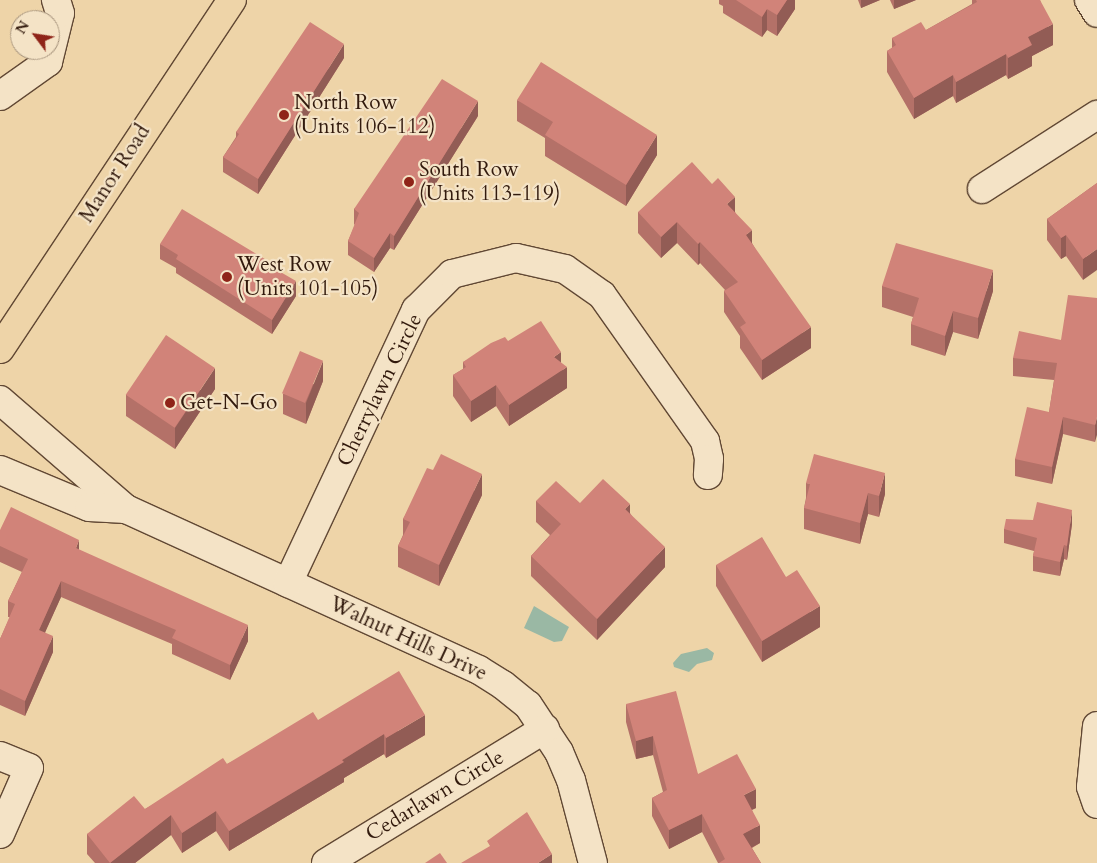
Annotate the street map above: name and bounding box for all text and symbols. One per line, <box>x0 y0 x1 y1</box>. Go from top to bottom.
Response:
north arrow <box>10 10 60 60</box>
text: N <box>11 17 34 38</box>
place label: North Row (Units 106-112) <box>294 90 436 140</box>
marker: North Row (Units 106-112) <box>278 109 290 121</box>
street label: Manor Road <box>74 120 156 228</box>
place label: South Row (Units 113-119) <box>419 157 561 207</box>
marker: South Row (Units 113-119) <box>403 176 415 188</box>
place label: West Row (Units 101-105) <box>237 252 379 302</box>
marker: West Row (Units 101-105) <box>221 271 233 283</box>
street label: Cherrylawn Circle <box>332 310 428 470</box>
place label: Get-N-Go <box>180 390 277 416</box>
marker: Get-N-Go <box>164 397 176 409</box>
street label: Walnut Hills Drive <box>325 591 491 687</box>
street label: Cedarlawn Circle <box>361 745 509 847</box>

